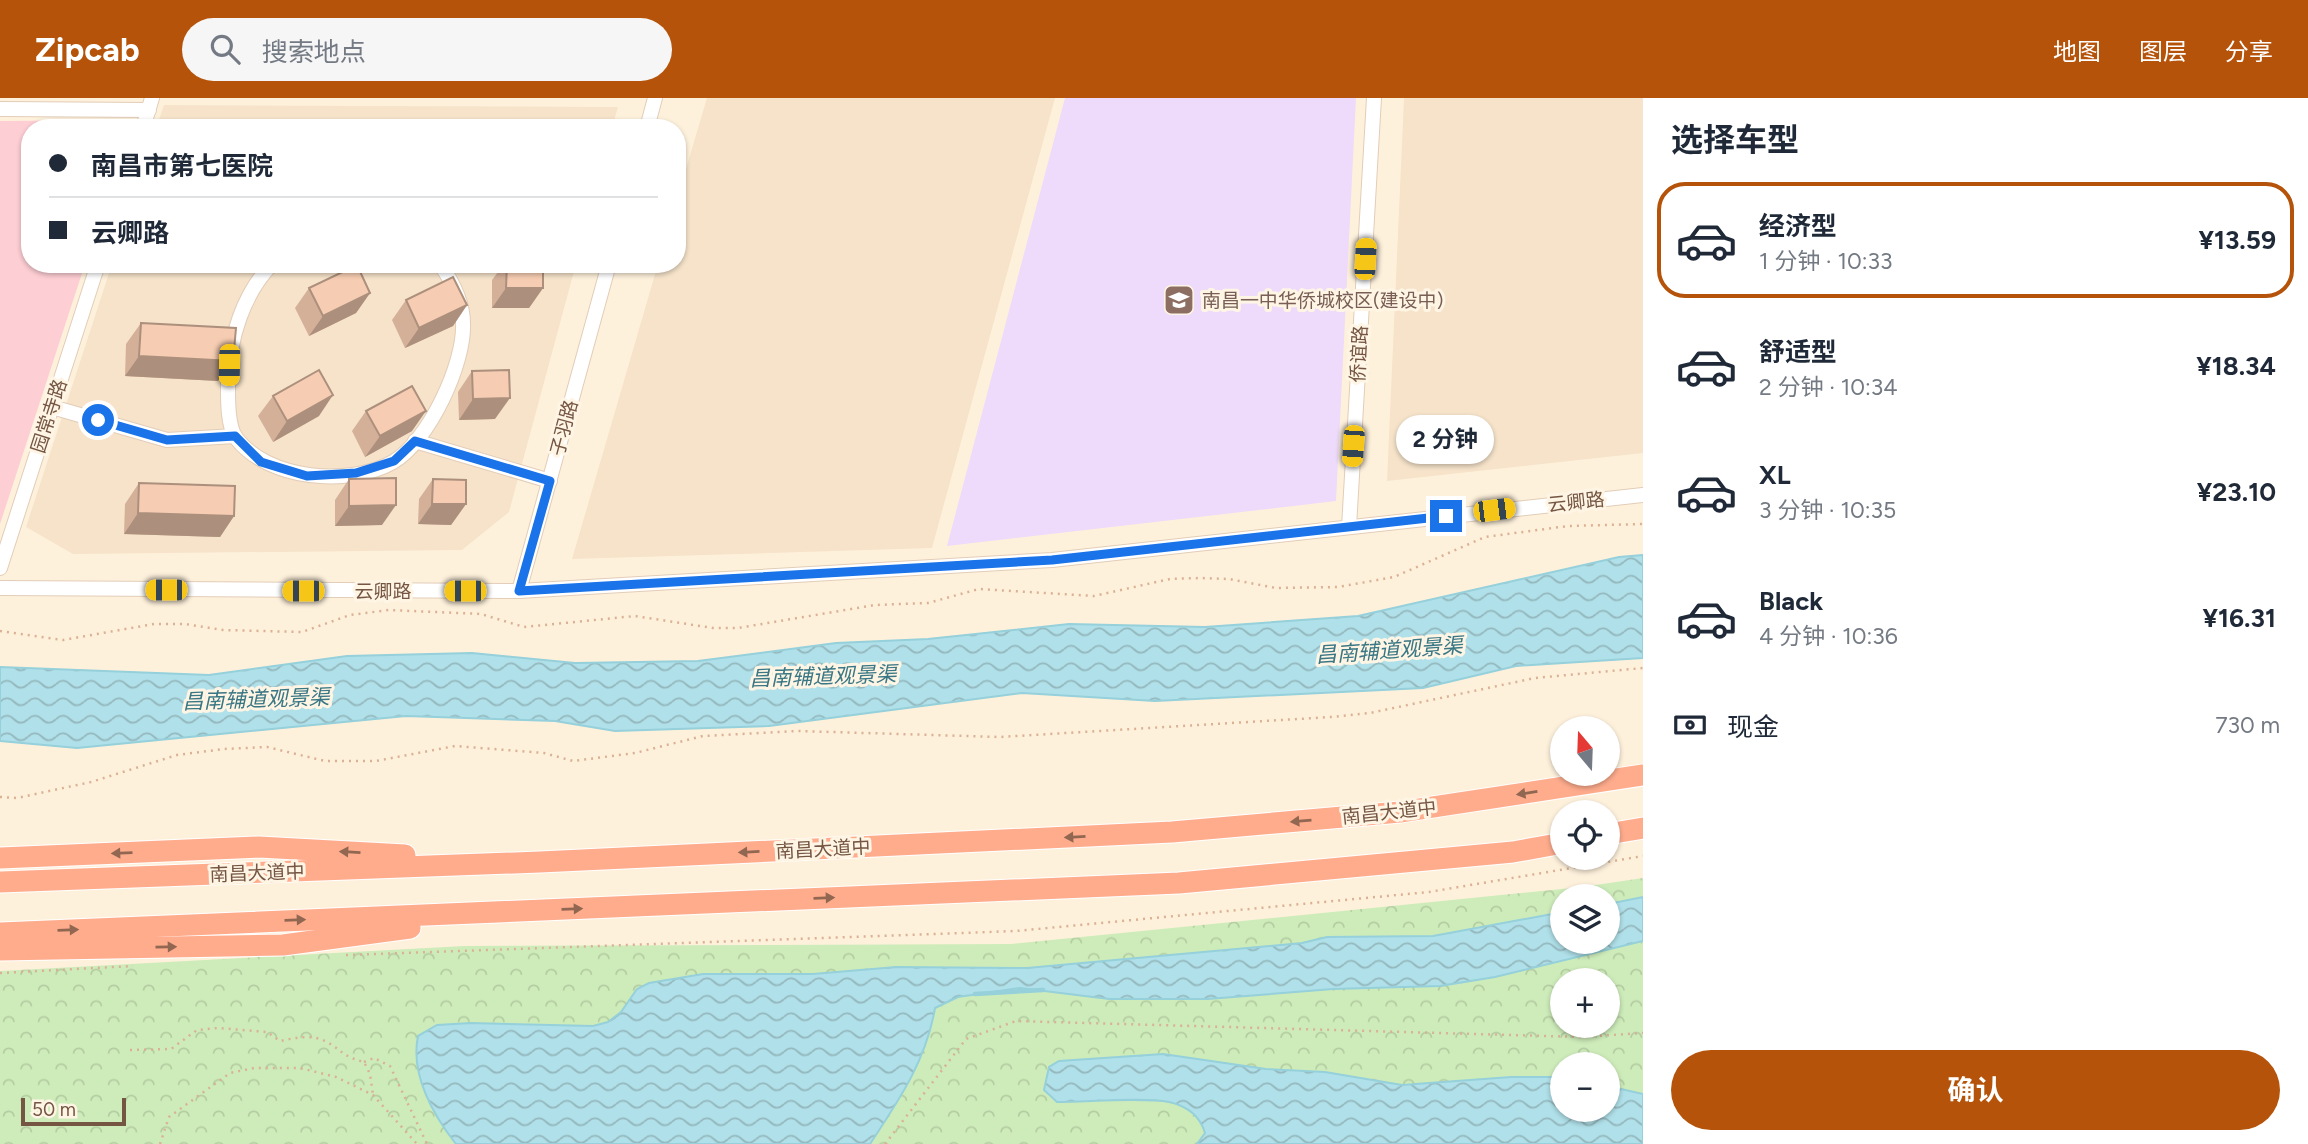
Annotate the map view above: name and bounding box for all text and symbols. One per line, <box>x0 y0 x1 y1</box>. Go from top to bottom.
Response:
search box <box>182 18 672 81</box>
text: Zipcab <box>35 30 140 69</box>
icon: search <box>206 30 244 68</box>
text: 搜索地点 <box>262 36 366 68</box>
text: 地图 <box>2053 37 2101 66</box>
text: 图层 <box>2139 37 2187 66</box>
text: 分享 <box>2225 37 2273 66</box>
text: 选择车型 <box>1671 121 1799 159</box>
text: 南昌市第七医院 <box>91 150 273 182</box>
icon: car <box>1675 209 1738 272</box>
text: 经济型 <box>1759 210 1837 242</box>
text: 云卿路 <box>91 217 169 249</box>
text: ¥13.59 <box>2198 224 2276 256</box>
car <box>1354 237 1377 281</box>
text: 1 分钟 · 10:33 <box>1759 247 1892 275</box>
school or university icon: 南昌一中华侨城校区(建设中) <box>1162 283 1196 317</box>
place label: 南昌一中华侨城校区(建设中) <box>1202 289 1443 312</box>
street label: 侨谊路 <box>1346 325 1372 383</box>
icon: car <box>1675 335 1738 398</box>
text: 舒适型 <box>1759 336 1837 368</box>
car <box>219 344 240 386</box>
text: ¥18.34 <box>2196 350 2276 382</box>
text: 2 分钟 · 10:34 <box>1759 373 1898 401</box>
street label: 园常寺路 <box>26 376 72 456</box>
street label: 子羽路 <box>546 397 582 459</box>
route start <box>82 404 114 436</box>
callout: 2 分钟 <box>1397 414 1495 464</box>
car <box>1342 424 1365 468</box>
text: 2 分钟 <box>1413 425 1477 453</box>
text: XL <box>1759 459 1791 491</box>
icon: car <box>1675 461 1738 524</box>
text: ¥23.10 <box>2197 476 2276 508</box>
street label: 云卿路 <box>1546 488 1606 516</box>
text: 3 分钟 · 10:35 <box>1759 496 1896 524</box>
car <box>1472 497 1517 523</box>
route end <box>1430 500 1462 532</box>
car <box>146 580 188 601</box>
street label: 云卿路 <box>354 580 412 603</box>
car <box>283 581 325 602</box>
car <box>445 581 487 602</box>
text: Black <box>1759 585 1823 617</box>
icon: car <box>1675 587 1738 650</box>
text: ¥16.31 <box>2203 602 2276 634</box>
text: 4 分钟 · 10:36 <box>1759 622 1898 650</box>
water label: 昌南辅道观景渠 <box>1315 632 1466 668</box>
water label: 昌南辅道观景渠 <box>749 661 900 691</box>
water label: 昌南辅道观景渠 <box>182 684 333 714</box>
icon: cash <box>1671 706 1709 744</box>
text: 现金 <box>1727 711 1779 743</box>
text: 730 m <box>2215 711 2280 739</box>
north arrow <box>1550 716 1620 786</box>
map controls <box>1550 716 1620 1122</box>
one-way arrow <box>1516 787 1538 798</box>
street label: 南昌大道中 <box>1341 796 1437 828</box>
button: locate <box>1550 800 1620 870</box>
one-way arrow <box>1290 816 1312 827</box>
one-way arrow <box>1063 831 1085 842</box>
street label: 南昌大道中 <box>775 835 871 863</box>
one-way arrow <box>338 846 360 857</box>
one-way arrow <box>111 847 133 858</box>
one-way arrow <box>738 847 760 858</box>
street label: 南昌大道中 <box>209 860 305 886</box>
button: layers <box>1550 884 1620 954</box>
one-way arrow <box>813 893 835 904</box>
one-way arrow <box>561 903 583 914</box>
one-way arrow <box>285 915 307 926</box>
one-way arrow <box>57 924 79 935</box>
one-way arrow <box>155 942 177 953</box>
button: + <box>1550 968 1620 1038</box>
button: 确认 <box>1671 1050 2280 1130</box>
button: − <box>1550 1052 1620 1122</box>
scale bar <box>21 1095 126 1127</box>
text: 50 m <box>32 1098 76 1121</box>

